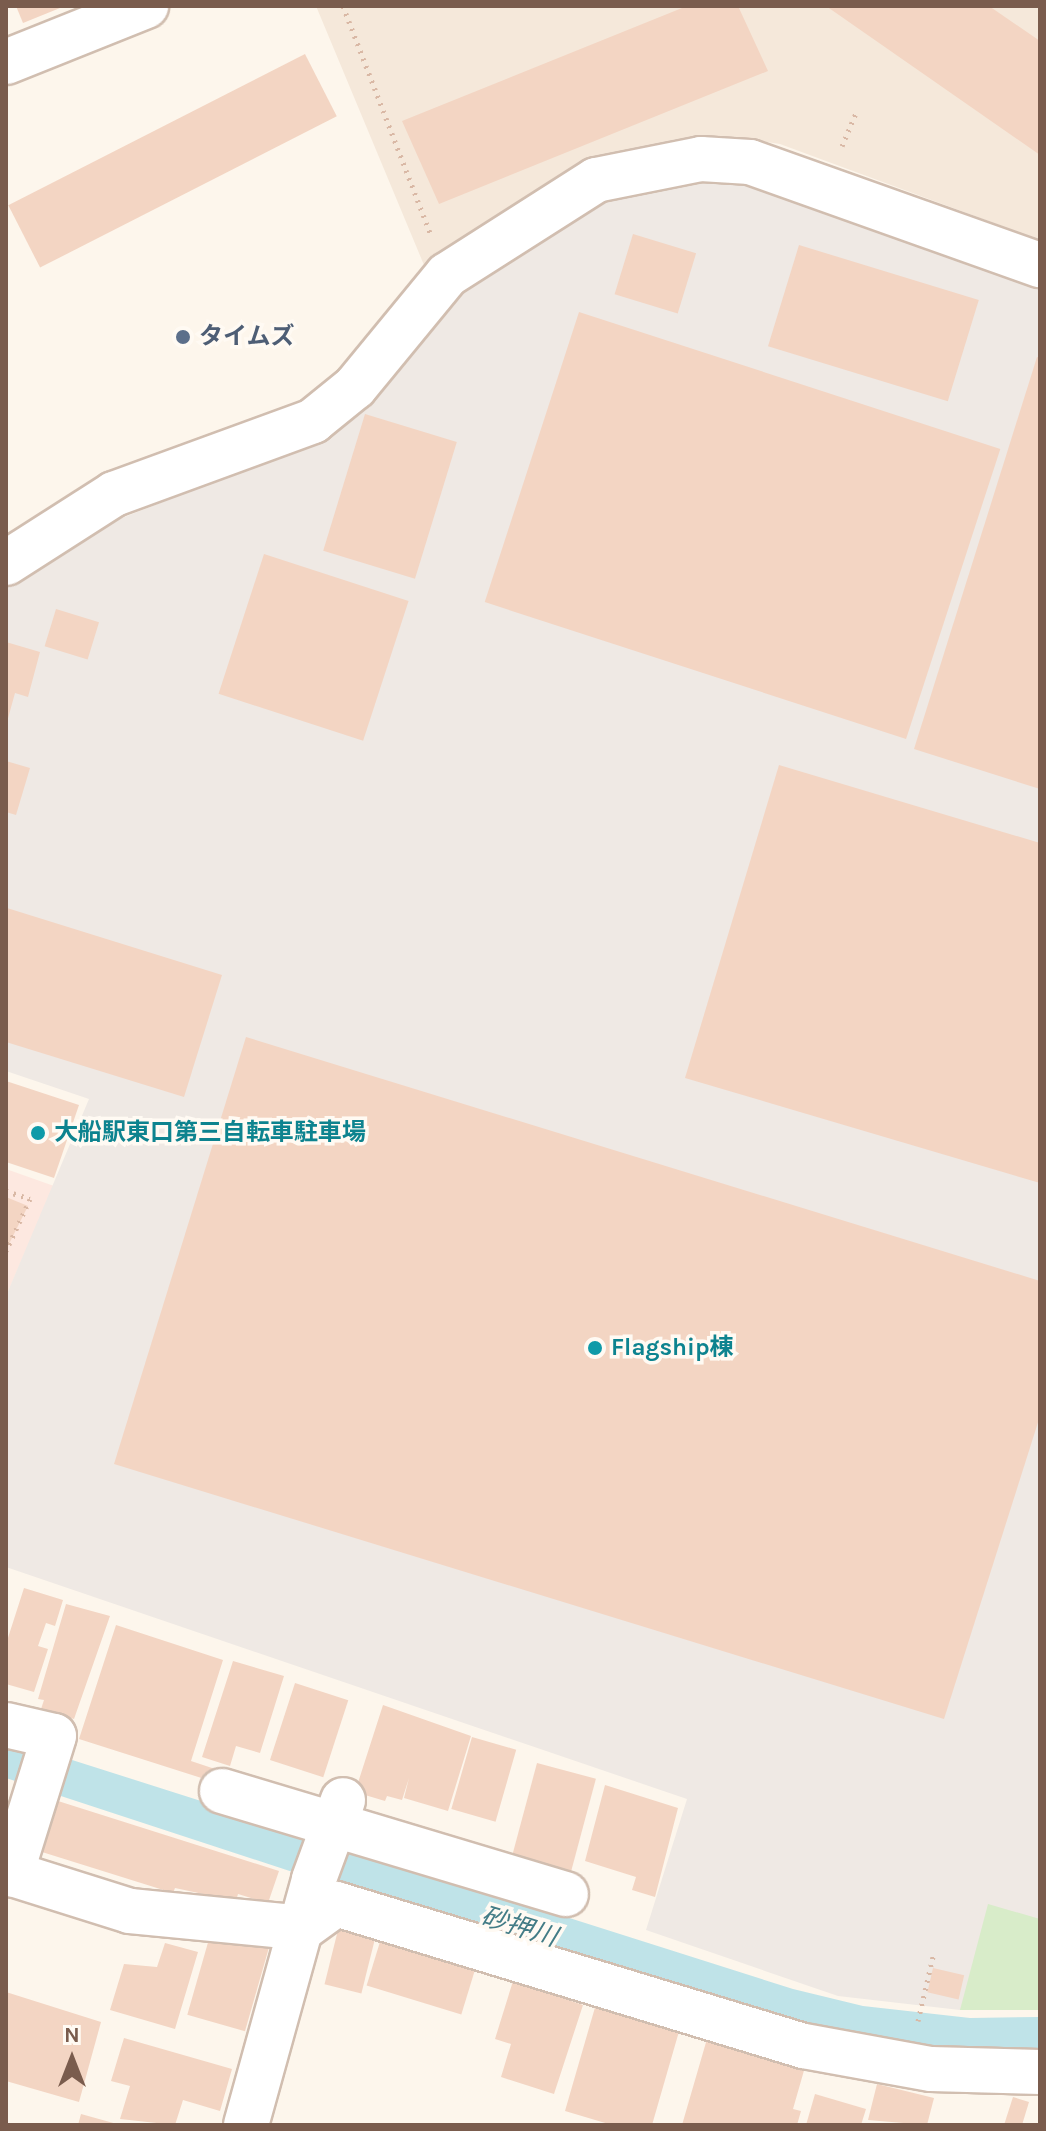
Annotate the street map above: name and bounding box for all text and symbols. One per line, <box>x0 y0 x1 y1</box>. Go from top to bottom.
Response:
place label: タイムズ <box>199 323 295 351</box>
marker: タイムズ <box>174 328 192 346</box>
place label: 大船駅東口第三自転車駐車場 <box>54 1119 366 1147</box>
marker: 大船駅東口第三自転車駐車場 <box>29 1124 47 1142</box>
place label: Flagship棟 <box>611 1334 734 1362</box>
marker: Flagship棟 <box>586 1339 604 1357</box>
water label: 砂押川 <box>477 1901 561 1953</box>
north arrow <box>32 2019 112 2099</box>
text: N <box>64 2022 80 2048</box>

